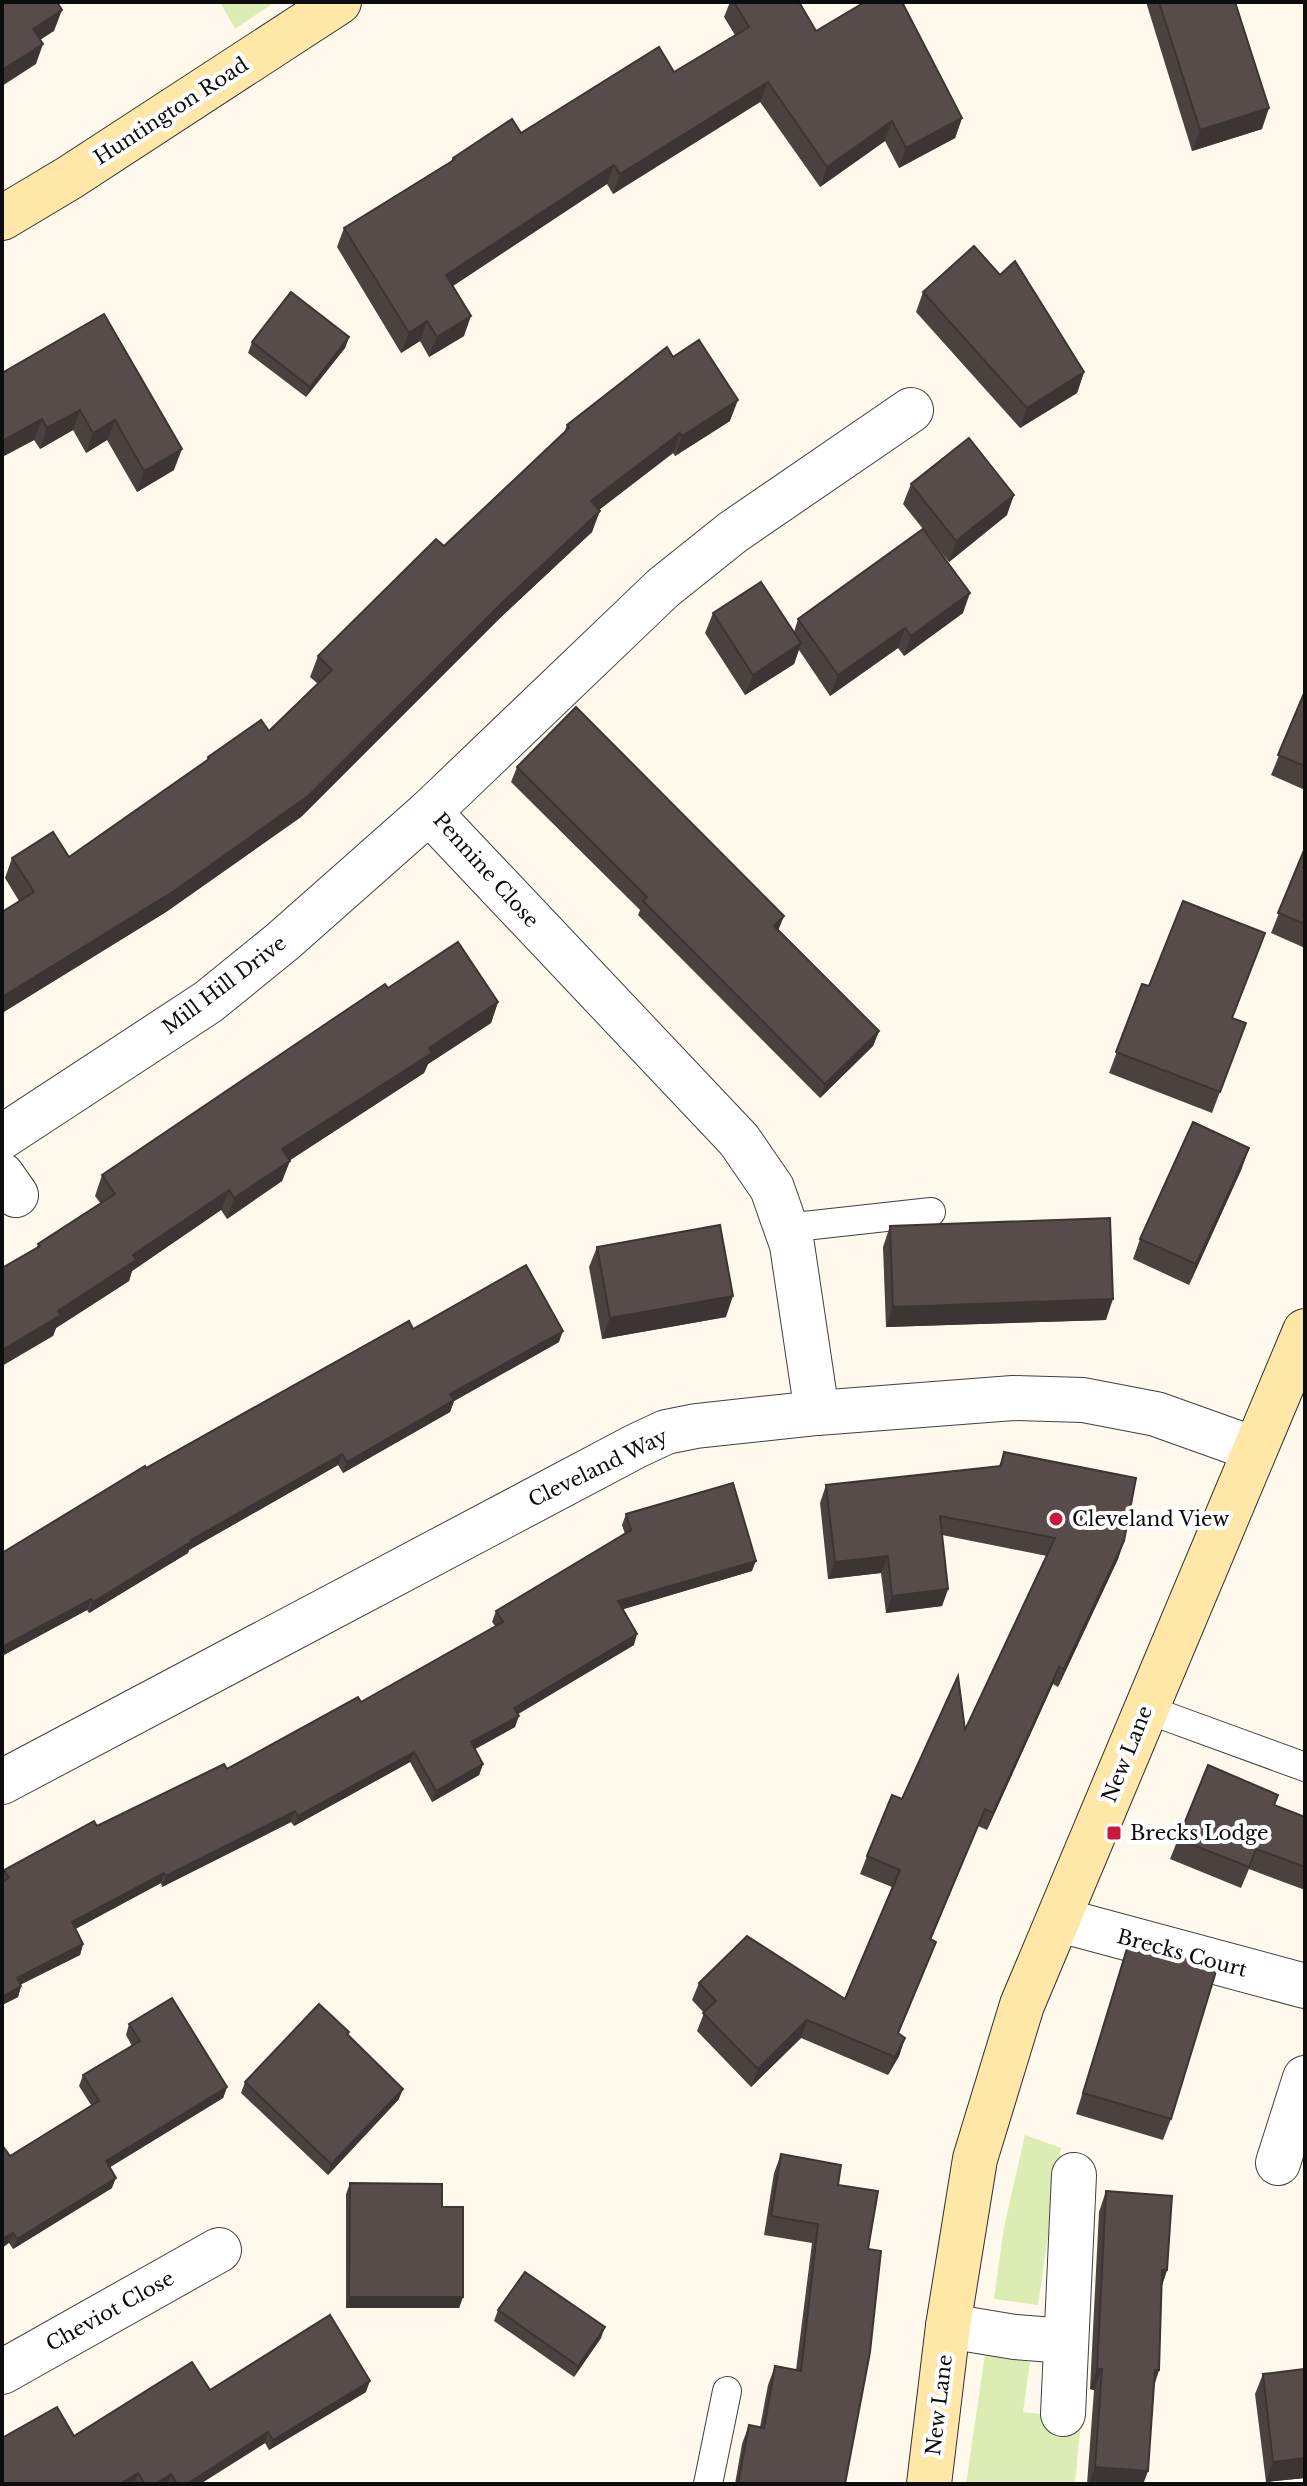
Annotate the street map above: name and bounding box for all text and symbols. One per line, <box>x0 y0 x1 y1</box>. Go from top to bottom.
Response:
street label: Huntington Road <box>89 52 253 170</box>
street label: Pennine Close <box>428 808 544 932</box>
street label: Mill Hill Drive <box>157 931 291 1039</box>
street label: Cleveland Way <box>524 1424 672 1512</box>
place label: Cleveland View <box>1072 1507 1229 1531</box>
marker: Cleveland View <box>1047 1510 1065 1528</box>
street label: New Lane <box>1097 1702 1157 1806</box>
place label: Brecks Lodge <box>1130 1821 1268 1845</box>
marker: Brecks Lodge <box>1105 1824 1123 1842</box>
street label: Brecks Court <box>1114 1924 1250 1982</box>
street label: Cheviot Close <box>42 2266 178 2356</box>
street label: New Lane <box>921 2353 957 2457</box>

